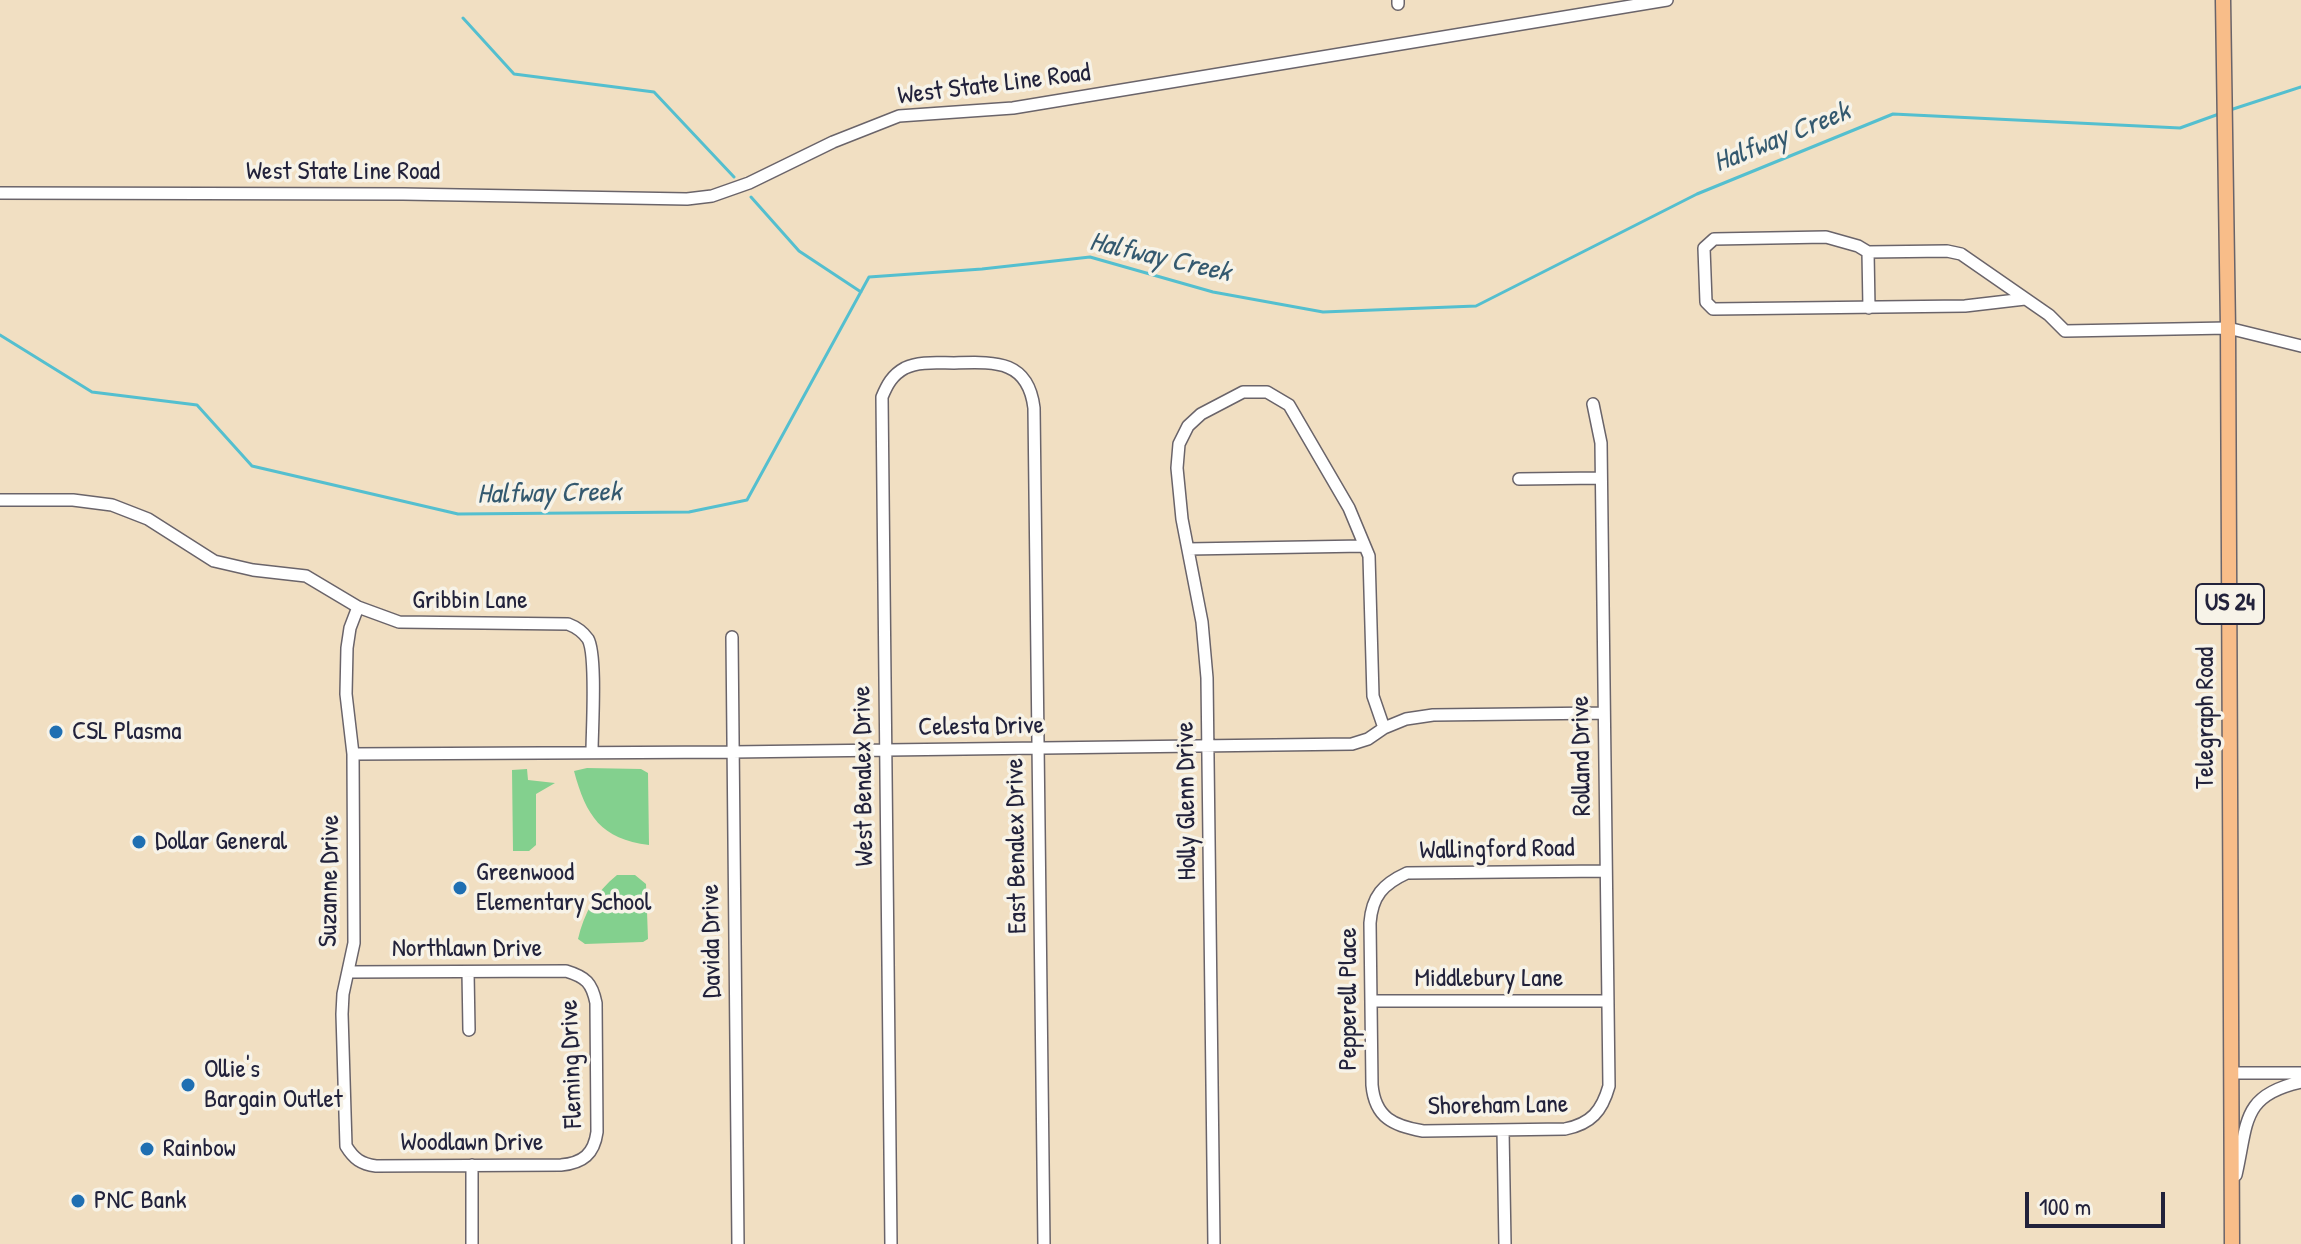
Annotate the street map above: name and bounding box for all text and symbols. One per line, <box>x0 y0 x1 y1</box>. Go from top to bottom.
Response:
street label: West State Line Road <box>896 58 1092 112</box>
water label: Halfway Creek <box>1709 95 1855 181</box>
street label: West State Line Road <box>246 156 440 188</box>
water label: Halfway Creek <box>1086 225 1234 291</box>
water label: Halfway Creek <box>477 476 621 512</box>
road number: US 24 <box>2196 584 2264 624</box>
street label: Gribbin Lane <box>412 585 528 617</box>
street label: Telegraph Road <box>2190 647 2222 789</box>
street label: West Benalex Drive <box>847 685 881 867</box>
street label: Rolland Drive <box>1565 695 1599 817</box>
street label: Celesta Drive <box>918 710 1044 744</box>
place label: CSL Plasma <box>72 716 181 748</box>
street label: Holly Glenn Drive <box>1170 721 1204 881</box>
marker: CSL Plasma <box>47 723 65 741</box>
street label: East Benalex Drive <box>1000 758 1034 934</box>
street label: Suzanne Drive <box>313 815 347 947</box>
place label: Dollar General <box>155 826 287 858</box>
marker: Dollar General <box>130 833 148 851</box>
street label: Wallingford Road <box>1419 833 1575 867</box>
place label: Greenwood Elementary School <box>476 857 651 918</box>
marker: Greenwood Elementary School <box>451 879 469 897</box>
street label: Davida Drive <box>695 884 729 998</box>
street label: Pepperell Place <box>1333 927 1365 1071</box>
street label: Northlawn Drive <box>392 933 542 965</box>
street label: Middlebury Lane <box>1415 963 1563 995</box>
street label: Fleming Drive <box>554 999 590 1129</box>
place label: Ollie's Bargain Outlet <box>204 1054 343 1116</box>
marker: Ollie's Bargain Outlet <box>179 1076 197 1094</box>
street label: Shoreham Lane <box>1428 1089 1568 1123</box>
street label: Woodlawn Drive <box>401 1127 543 1159</box>
place label: Rainbow <box>163 1133 236 1165</box>
marker: Rainbow <box>138 1140 156 1158</box>
scale bar <box>2029 1176 2169 1226</box>
place label: PNC Bank <box>94 1185 186 1217</box>
text: 100 m <box>2039 1190 2091 1222</box>
marker: PNC Bank <box>69 1192 87 1210</box>

